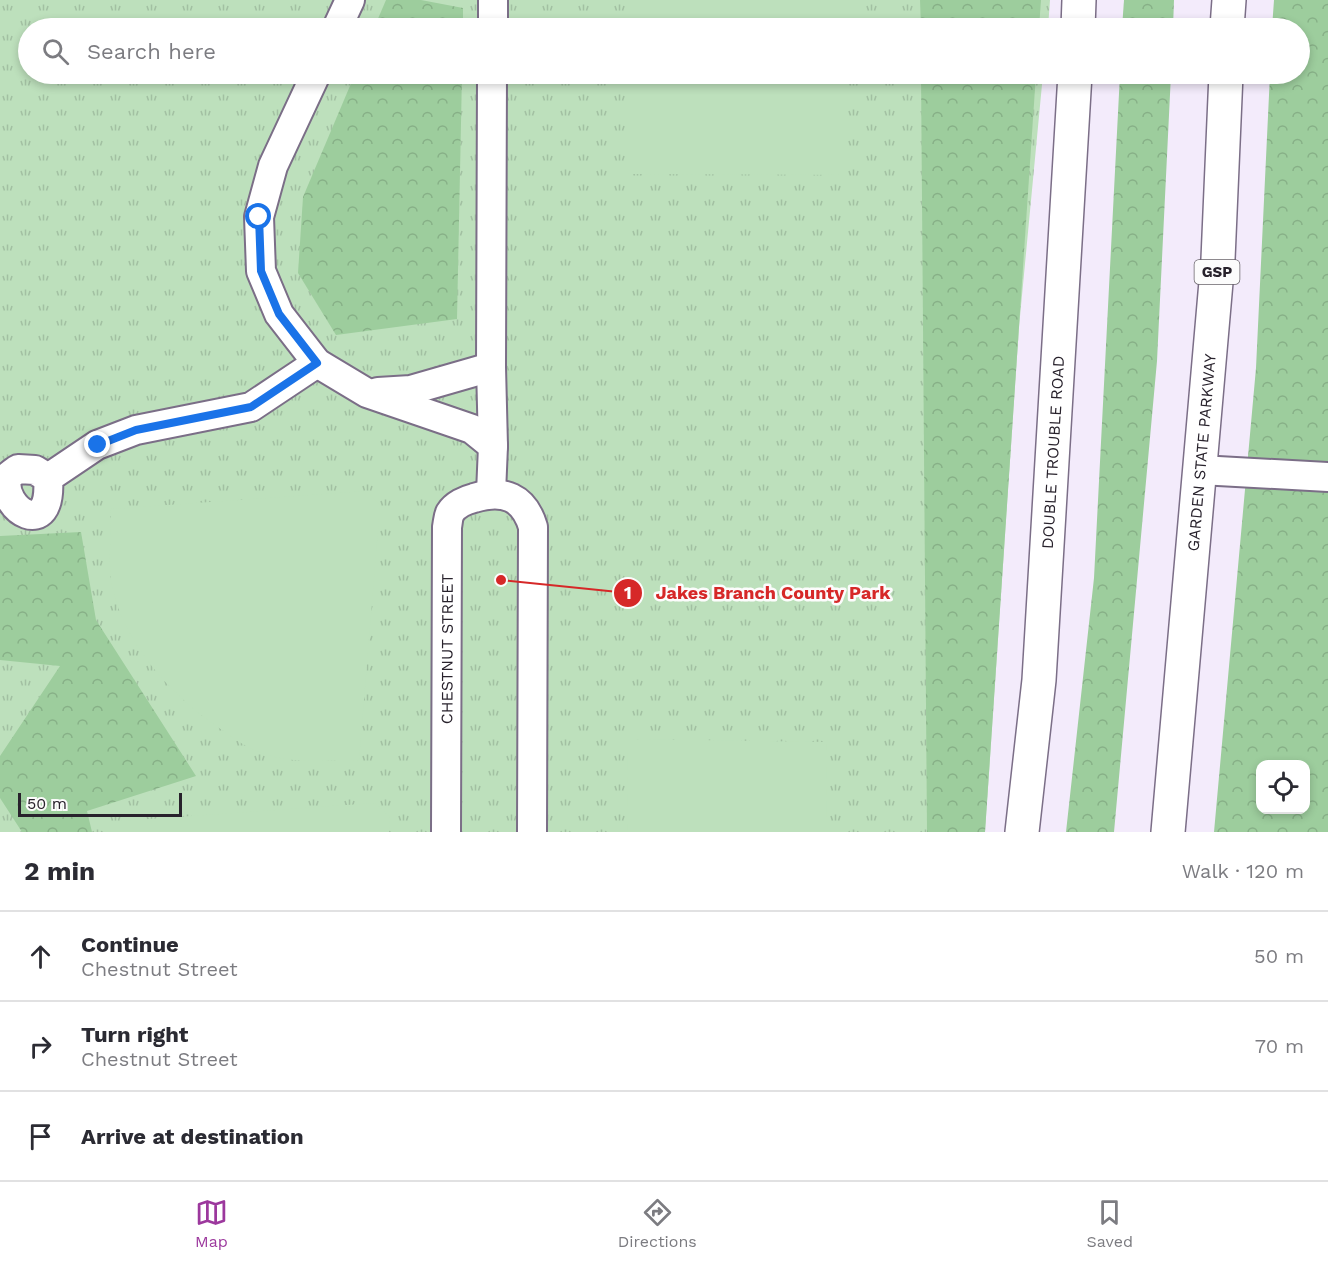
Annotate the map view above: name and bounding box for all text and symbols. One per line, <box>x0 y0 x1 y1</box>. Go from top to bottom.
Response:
search box <box>18 18 1310 84</box>
icon: search <box>39 35 72 68</box>
text: Search here <box>87 39 216 64</box>
route start <box>245 203 271 229</box>
road number: GSP <box>1194 260 1240 284</box>
street label: GARDEN STATE PARKWAY <box>1184 353 1220 552</box>
street label: DOUBLE TROUBLE ROAD <box>1038 355 1068 550</box>
route end <box>84 431 110 457</box>
street label: CHESTNUT STREET <box>437 573 457 724</box>
callout: Jakes Branch County Park <box>613 575 902 611</box>
text: 1 <box>624 582 632 603</box>
text: Jakes Branch County Park <box>656 582 891 603</box>
map controls <box>1256 760 1310 814</box>
button: locate <box>1256 760 1310 814</box>
scale bar <box>18 790 182 818</box>
text: 50 m <box>27 794 67 813</box>
text: 2 min <box>24 856 95 886</box>
text: Walk · 120 m <box>1182 859 1304 883</box>
text: Continue <box>81 932 179 957</box>
icon: ahead <box>24 940 57 973</box>
text: 50 m <box>1254 944 1304 968</box>
text: Chestnut Street <box>81 957 238 981</box>
text: Turn right <box>81 1022 188 1047</box>
icon: right <box>24 1030 57 1063</box>
text: 70 m <box>1255 1034 1304 1058</box>
text: Chestnut Street <box>81 1047 238 1071</box>
icon: arrive <box>24 1120 57 1153</box>
text: Arrive at destination <box>81 1124 304 1149</box>
tab: Map <box>195 1196 228 1251</box>
tab: Directions <box>618 1196 697 1251</box>
tab: Saved <box>1087 1196 1133 1251</box>

